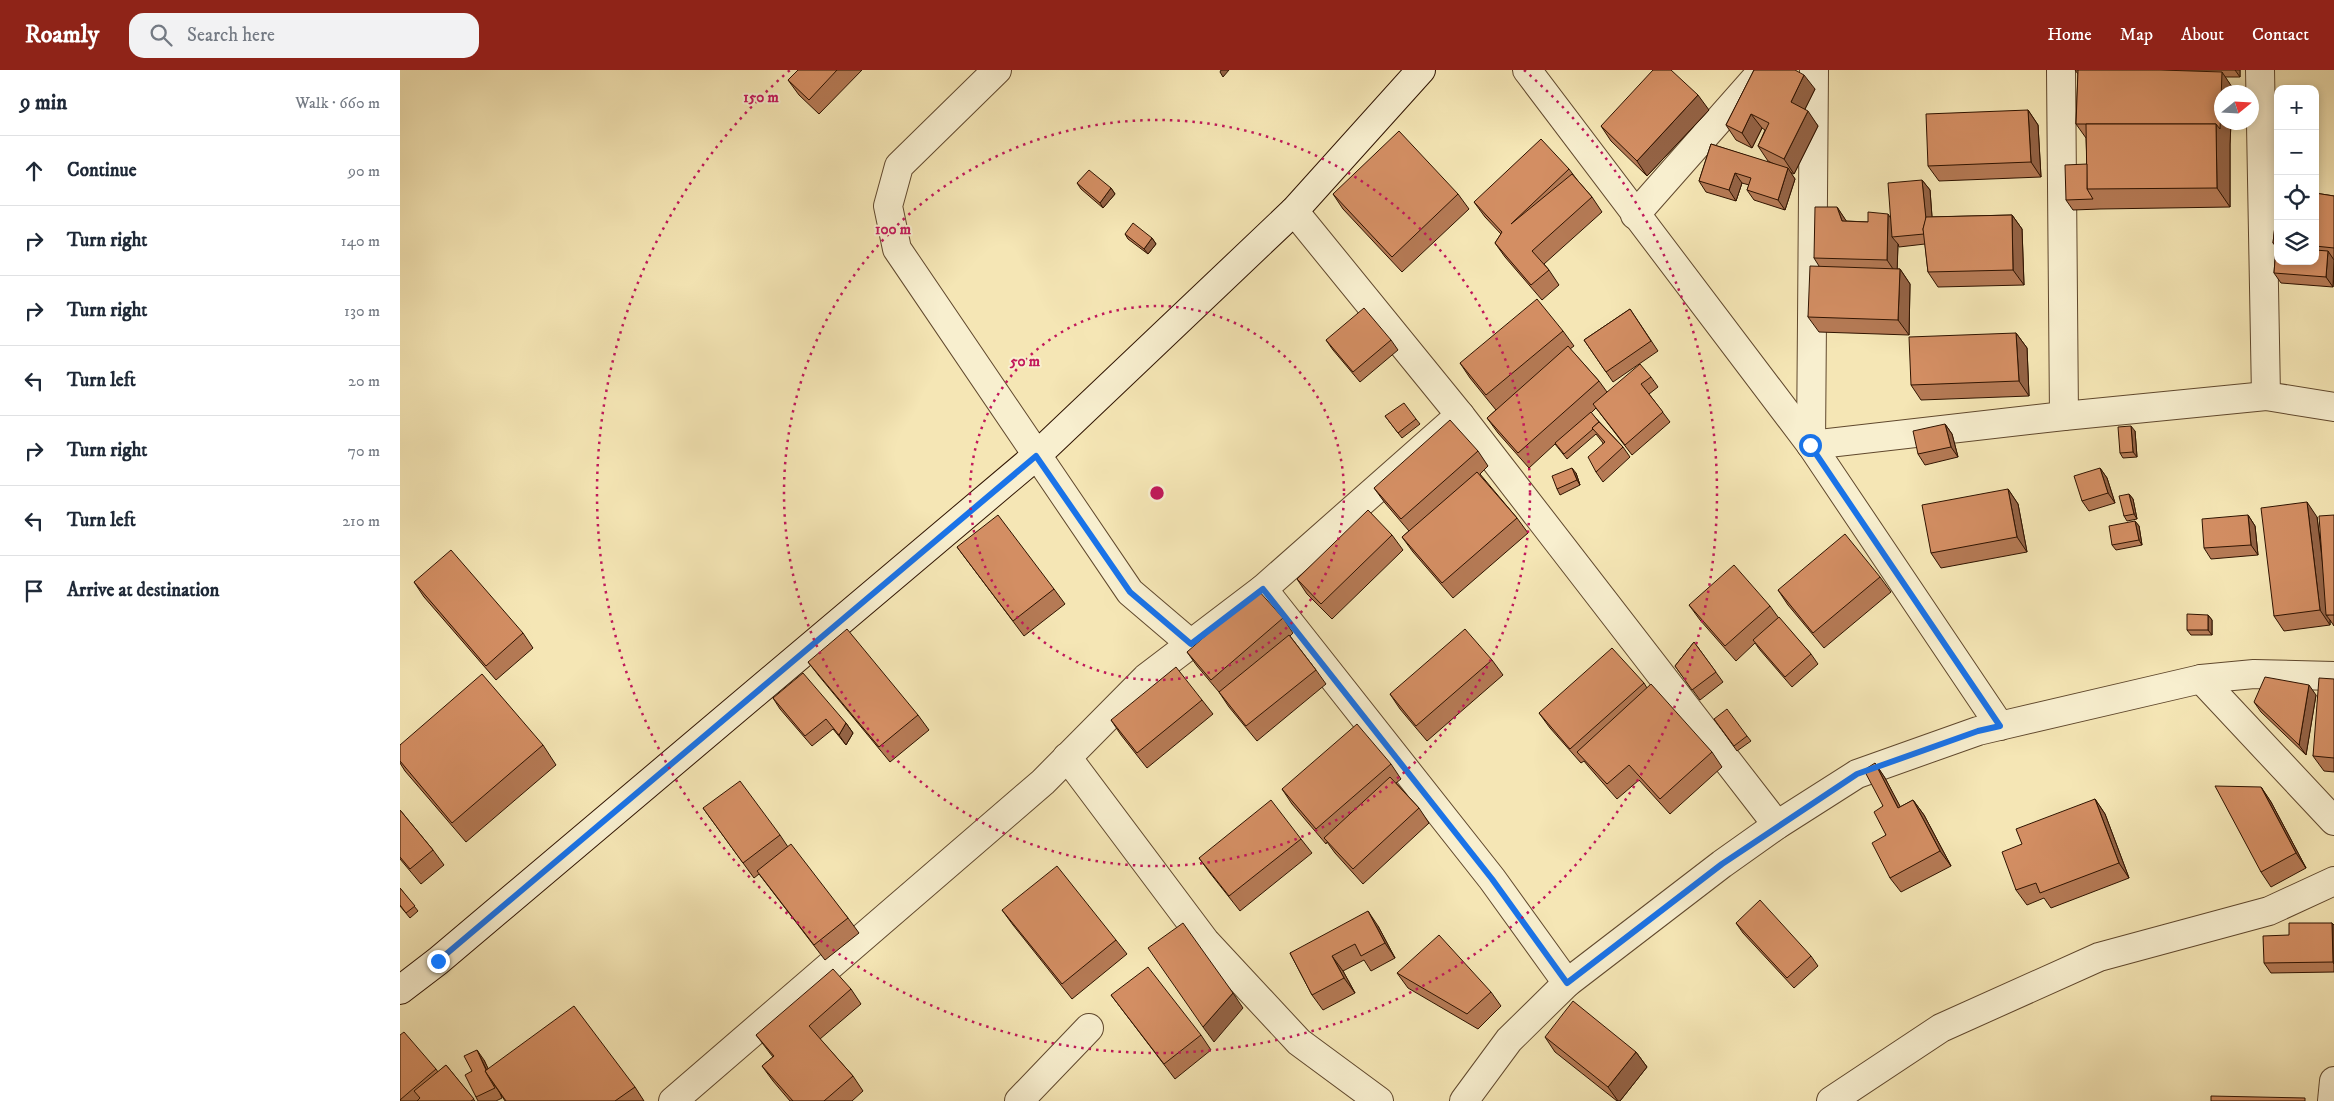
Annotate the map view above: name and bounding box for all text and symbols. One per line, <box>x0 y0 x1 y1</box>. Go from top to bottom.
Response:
search box <box>129 13 479 58</box>
text: Roamly <box>25 20 99 50</box>
icon: search <box>147 21 175 49</box>
text: Search here <box>187 24 275 47</box>
text: Home <box>2047 24 2092 46</box>
text: Map <box>2120 24 2153 46</box>
text: About <box>2181 24 2224 46</box>
text: Contact <box>2252 24 2309 46</box>
north arrow <box>2214 85 2259 130</box>
map controls <box>2274 85 2319 265</box>
button: + <box>2274 85 2319 130</box>
text: 150 m <box>743 88 779 107</box>
text: 9 min <box>20 90 67 116</box>
text: Walk · 660 m <box>295 93 380 113</box>
button: − <box>2274 130 2319 175</box>
icon: ahead <box>20 157 48 185</box>
text: Continue <box>67 159 137 182</box>
text: 90 m <box>348 161 380 181</box>
button: locate <box>2274 175 2319 220</box>
text: 100 m <box>875 220 912 239</box>
button: layers <box>2274 220 2319 265</box>
icon: right <box>20 227 48 255</box>
text: Turn right <box>67 229 147 252</box>
text: 140 m <box>341 231 380 251</box>
icon: right <box>20 297 48 325</box>
text: Turn right <box>67 299 147 322</box>
text: 130 m <box>344 301 380 321</box>
text: 50 m <box>1009 352 1041 371</box>
icon: left <box>20 367 48 395</box>
text: Turn left <box>67 369 136 392</box>
text: 20 m <box>348 371 380 391</box>
route start <box>1799 434 1822 457</box>
icon: right <box>20 437 48 465</box>
text: Turn right <box>67 439 147 462</box>
text: 70 m <box>348 441 380 461</box>
centre of rings <box>1148 484 1166 502</box>
icon: left <box>20 507 48 535</box>
text: Turn left <box>67 509 136 532</box>
text: 210 m <box>342 511 380 531</box>
icon: arrive <box>20 577 48 605</box>
text: Arrive at destination <box>67 579 219 602</box>
route end <box>427 950 450 973</box>

